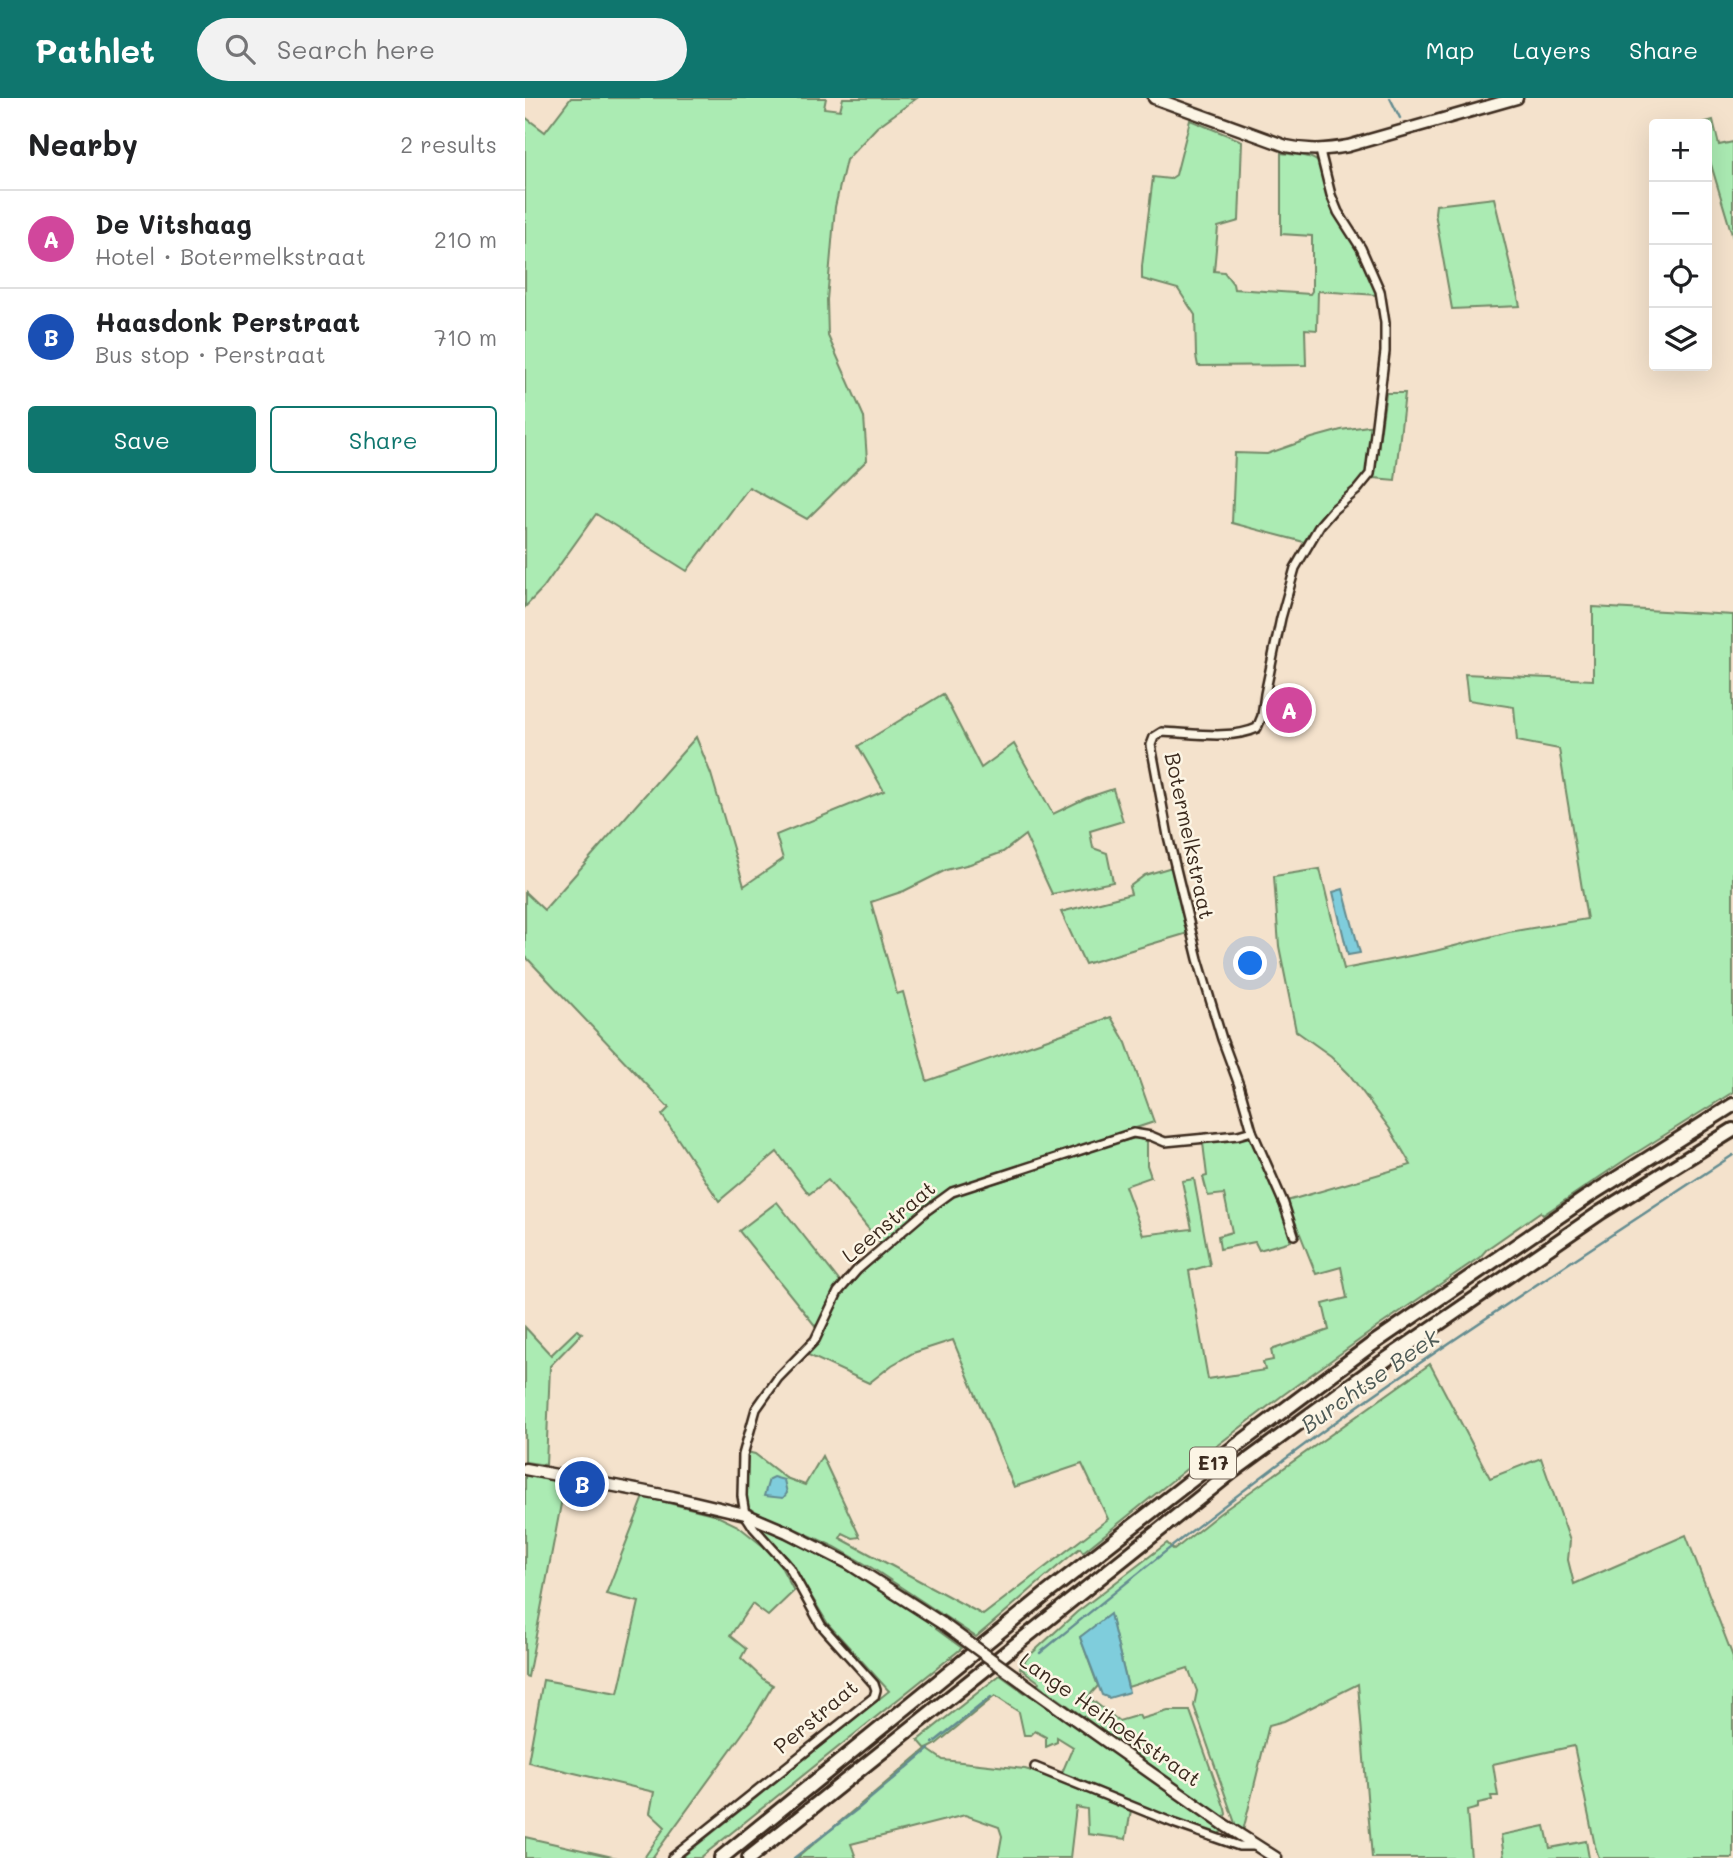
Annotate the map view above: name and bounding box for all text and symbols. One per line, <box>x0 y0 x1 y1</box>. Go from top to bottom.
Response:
search box <box>197 18 687 81</box>
text: Pathlet <box>35 28 155 71</box>
icon: search <box>221 30 259 68</box>
text: Search here <box>277 32 435 66</box>
text: Map <box>1426 34 1474 65</box>
text: Layers <box>1512 34 1591 65</box>
text: Share <box>1629 34 1698 65</box>
map controls <box>1649 119 1712 371</box>
button: + <box>1649 119 1712 182</box>
text: Nearby <box>28 124 138 164</box>
text: 2 results <box>400 129 497 159</box>
button: − <box>1649 182 1712 245</box>
text: De Vitshaag <box>95 207 252 241</box>
text: A <box>43 224 59 254</box>
text: 210 m <box>434 224 497 254</box>
text: Hotel · Botermelkstraat <box>95 241 366 271</box>
button: locate <box>1649 245 1712 308</box>
text: Haasdonk Perstraat <box>95 305 360 339</box>
button: layers <box>1649 308 1712 371</box>
text: B <box>43 322 59 352</box>
text: 710 m <box>434 322 497 352</box>
text: Bus stop · Perstraat <box>95 339 326 369</box>
button: Save <box>28 406 256 473</box>
button: Share <box>270 406 497 473</box>
pin: A <box>1266 684 1312 736</box>
street label: Botermelkstraat <box>1160 750 1221 922</box>
your location <box>1233 946 1267 980</box>
street label: Leenstraat <box>836 1174 940 1268</box>
water label: Burchtse Beek <box>1294 1321 1445 1439</box>
road number: E17 <box>1190 1448 1236 1478</box>
pin: B <box>559 1458 605 1510</box>
street label: Lange Heihoekstraat <box>1015 1646 1207 1792</box>
street label: Perstraat <box>767 1673 863 1759</box>

